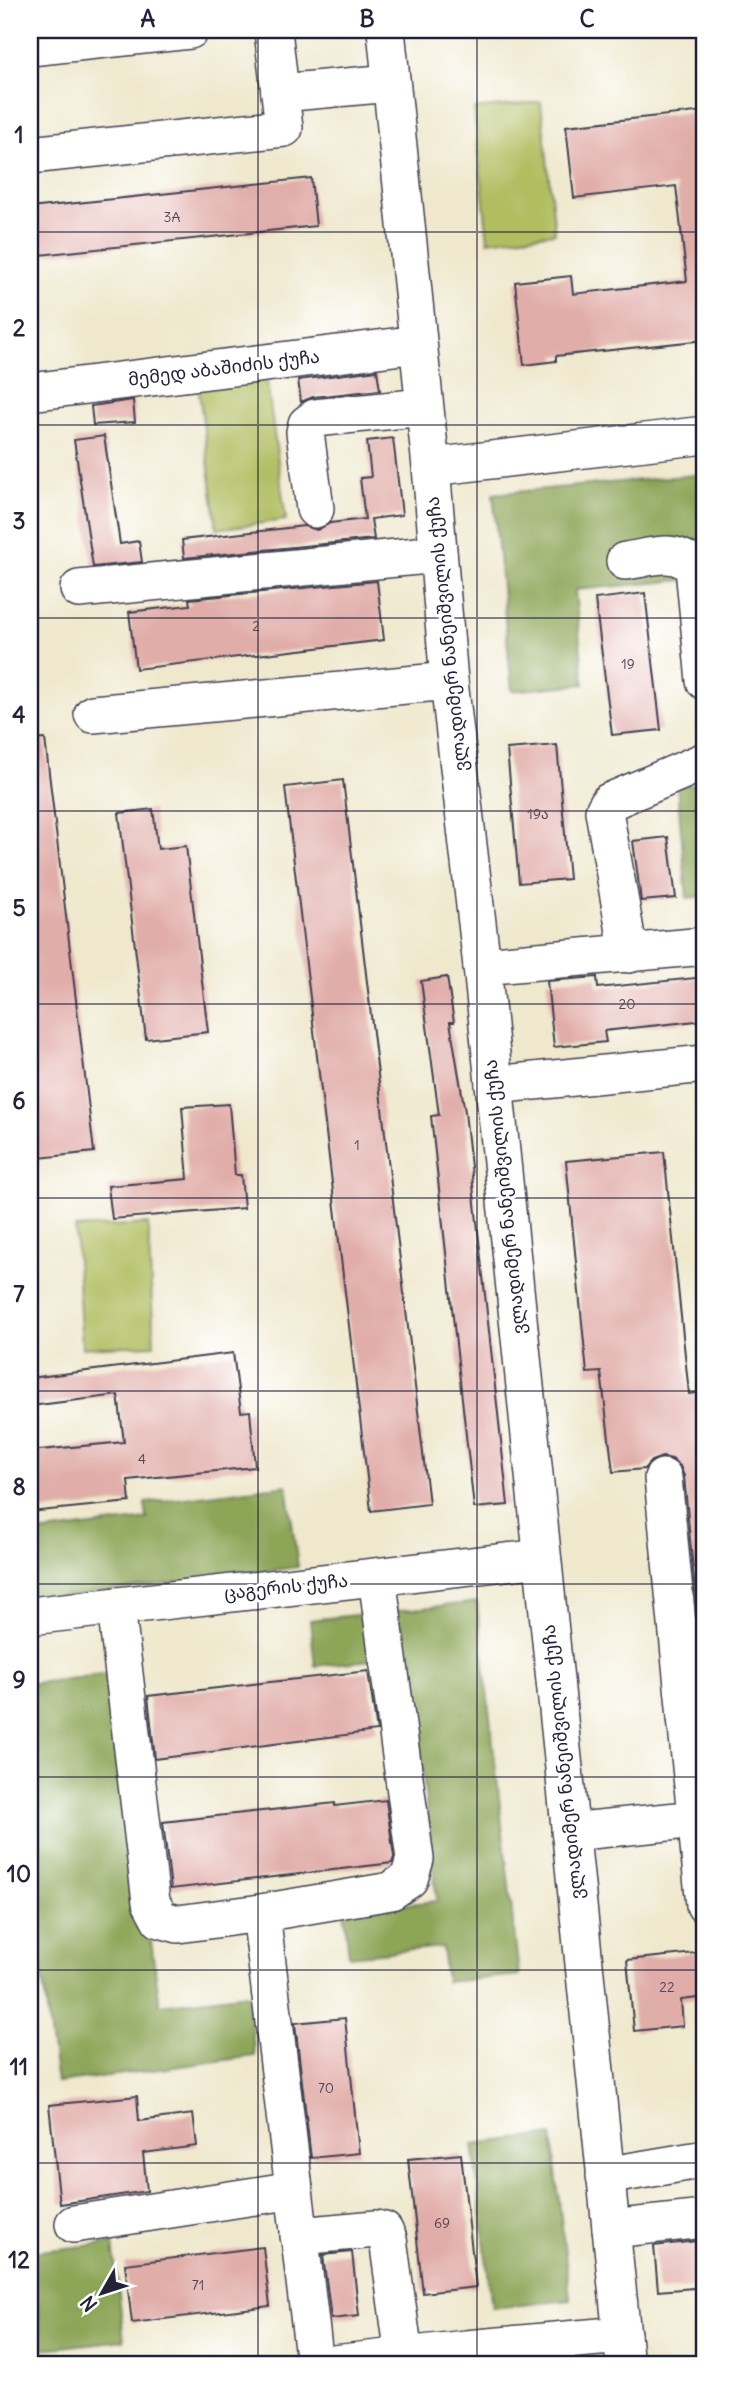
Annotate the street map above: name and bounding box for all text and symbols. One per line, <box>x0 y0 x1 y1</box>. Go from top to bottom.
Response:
text: A <box>141 4 156 33</box>
text: B <box>359 4 375 33</box>
text: C <box>579 4 595 33</box>
text: 1 <box>14 120 24 149</box>
house number: 3A <box>164 208 180 226</box>
text: 2 <box>13 313 26 342</box>
street label: მემედ აბაშიძის ქუჩა <box>127 344 321 391</box>
street label: ვლადიმერ ნანეიშვილის ქუჩა <box>421 495 472 773</box>
text: 3 <box>12 506 26 535</box>
house number: 2 <box>252 617 260 635</box>
house number: 19 <box>621 655 635 673</box>
text: 4 <box>12 700 26 729</box>
house number: 19ა <box>527 805 549 823</box>
text: 5 <box>12 893 26 922</box>
house number: 20 <box>619 995 635 1013</box>
street label: ვლადიმერ ნანეიშვილის ქუჩა <box>479 1058 530 1336</box>
text: 6 <box>12 1086 26 1115</box>
house number: 1 <box>354 1136 360 1154</box>
text: 7 <box>13 1279 25 1308</box>
house number: 4 <box>138 1450 146 1468</box>
text: 8 <box>12 1472 26 1501</box>
street label: ცაგერის ქუჩა <box>223 1569 349 1604</box>
street label: ვლადიმერ ნანეიშვილის ქუჩა <box>537 1623 588 1901</box>
text: 9 <box>12 1665 26 1694</box>
text: 10 <box>7 1859 31 1888</box>
house number: 22 <box>659 1978 675 1996</box>
text: 11 <box>10 2052 28 2081</box>
house number: 70 <box>318 2079 334 2097</box>
house number: 69 <box>434 2214 450 2232</box>
text: 12 <box>8 2245 30 2274</box>
north arrow <box>66 2258 136 2328</box>
house number: 71 <box>192 2276 204 2294</box>
text: N <box>75 2291 102 2316</box>

